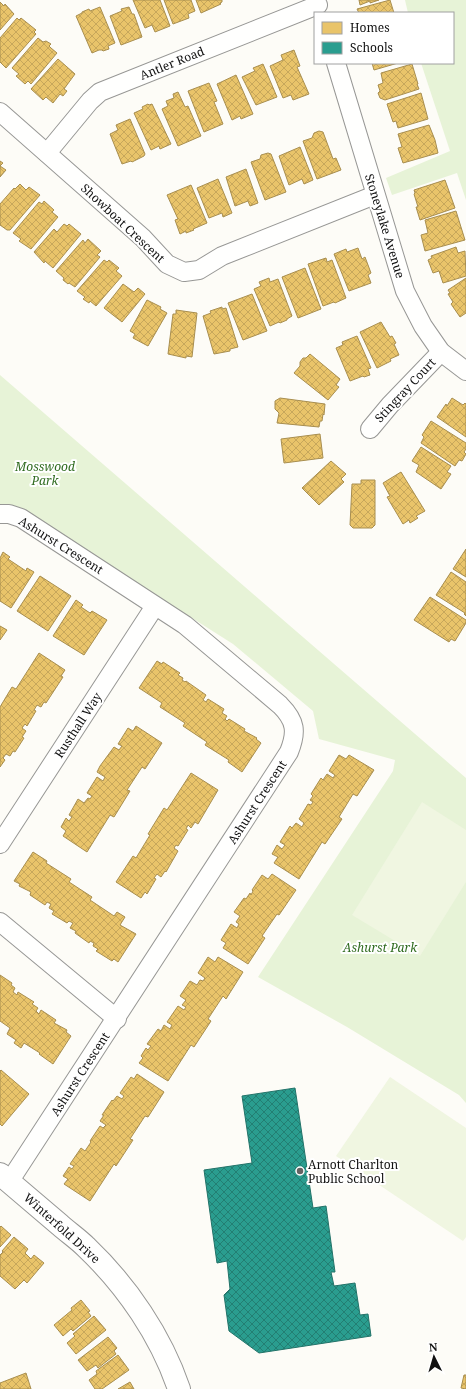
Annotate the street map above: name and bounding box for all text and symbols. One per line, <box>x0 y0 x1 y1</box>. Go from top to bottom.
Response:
legend <box>314 12 454 64</box>
text: Homes <box>350 19 390 36</box>
text: Schools <box>350 39 393 56</box>
street label: Antler Road <box>137 42 207 84</box>
street label: Stoneylake Avenue <box>361 172 409 280</box>
street label: Showboat Crescent <box>77 180 169 266</box>
street label: Stingray Court <box>371 354 439 426</box>
park label: Mosswood Park <box>14 458 75 489</box>
street label: Ashurst Crescent <box>16 512 106 578</box>
street label: Rusthall Way <box>50 689 106 761</box>
street label: Ashurst Crescent <box>224 757 290 847</box>
park label: Ashurst Park <box>342 939 418 956</box>
street label: Ashurst Crescent <box>47 1029 113 1119</box>
place label: Arnott Charlton Public School <box>308 1156 399 1187</box>
marker: Arnott Charlton Public School <box>295 1166 305 1176</box>
street label: Winterfold Drive <box>20 1189 104 1267</box>
north arrow <box>414 1337 454 1377</box>
text: N <box>428 1339 438 1354</box>

